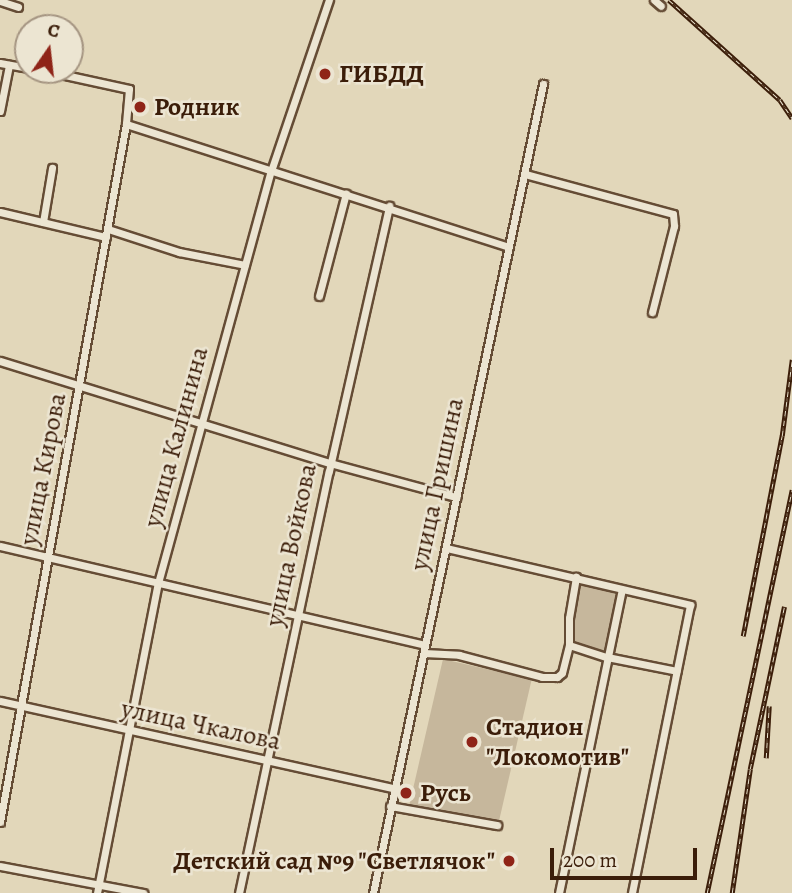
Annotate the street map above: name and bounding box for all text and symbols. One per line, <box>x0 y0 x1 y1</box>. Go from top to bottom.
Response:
north arrow <box>14 14 84 84</box>
text: С <box>45 17 62 45</box>
place label: ГИБДД <box>339 58 424 90</box>
marker: ГИБДД <box>317 66 333 82</box>
place label: Родник <box>154 91 239 123</box>
marker: Родник <box>132 99 148 115</box>
street label: улица Калинина <box>137 343 215 531</box>
street label: улица Кирова <box>13 390 73 548</box>
street label: улица Гришина <box>403 395 471 573</box>
street label: улица Войкова <box>259 461 323 629</box>
street label: улица Чкалова <box>118 693 284 757</box>
place label: Стадион "Локомотив" <box>486 711 629 772</box>
marker: Стадион "Локомотив" <box>464 734 480 750</box>
place label: Русь <box>420 777 471 809</box>
marker: Русь <box>398 785 414 801</box>
scale bar <box>554 834 701 878</box>
place label: Детский сад №9 "Светлячок" <box>173 845 495 877</box>
text: 200 m <box>563 846 617 874</box>
marker: Детский сад №9 "Светлячок" <box>501 853 517 869</box>

